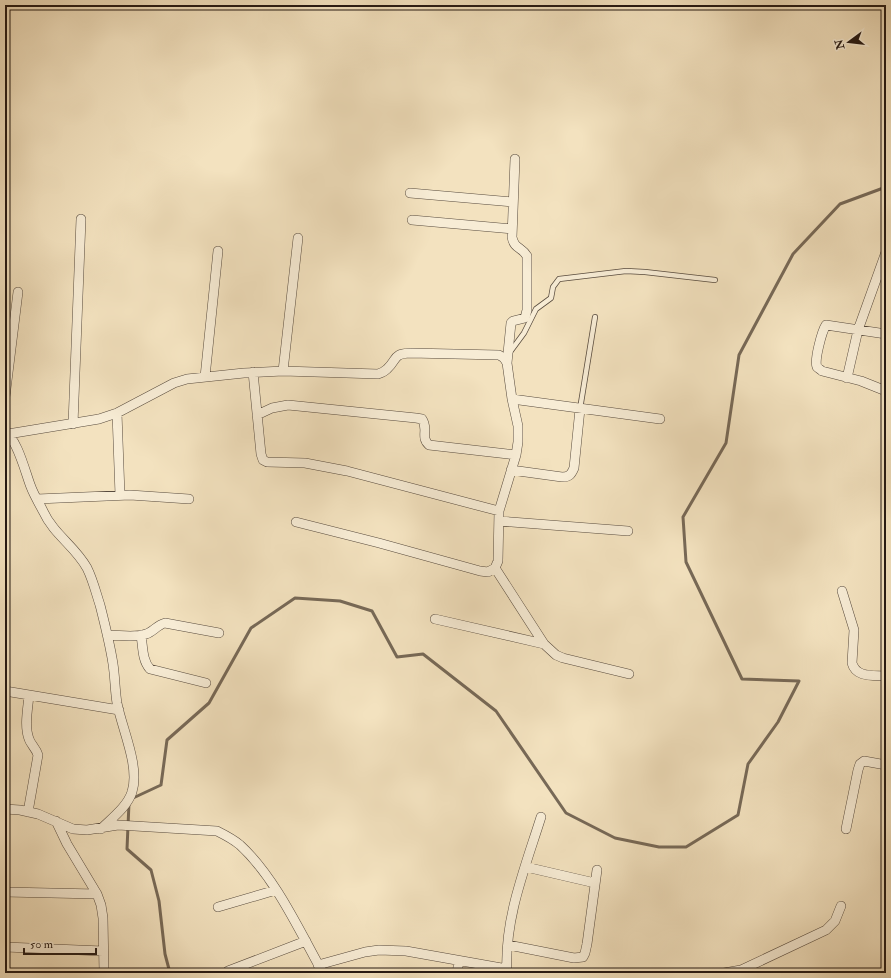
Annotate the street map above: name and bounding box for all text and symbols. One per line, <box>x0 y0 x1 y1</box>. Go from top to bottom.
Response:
north arrow <box>829 22 869 62</box>
text: N <box>832 37 848 52</box>
scale bar <box>24 930 96 956</box>
text: 50 m <box>30 937 54 952</box>

